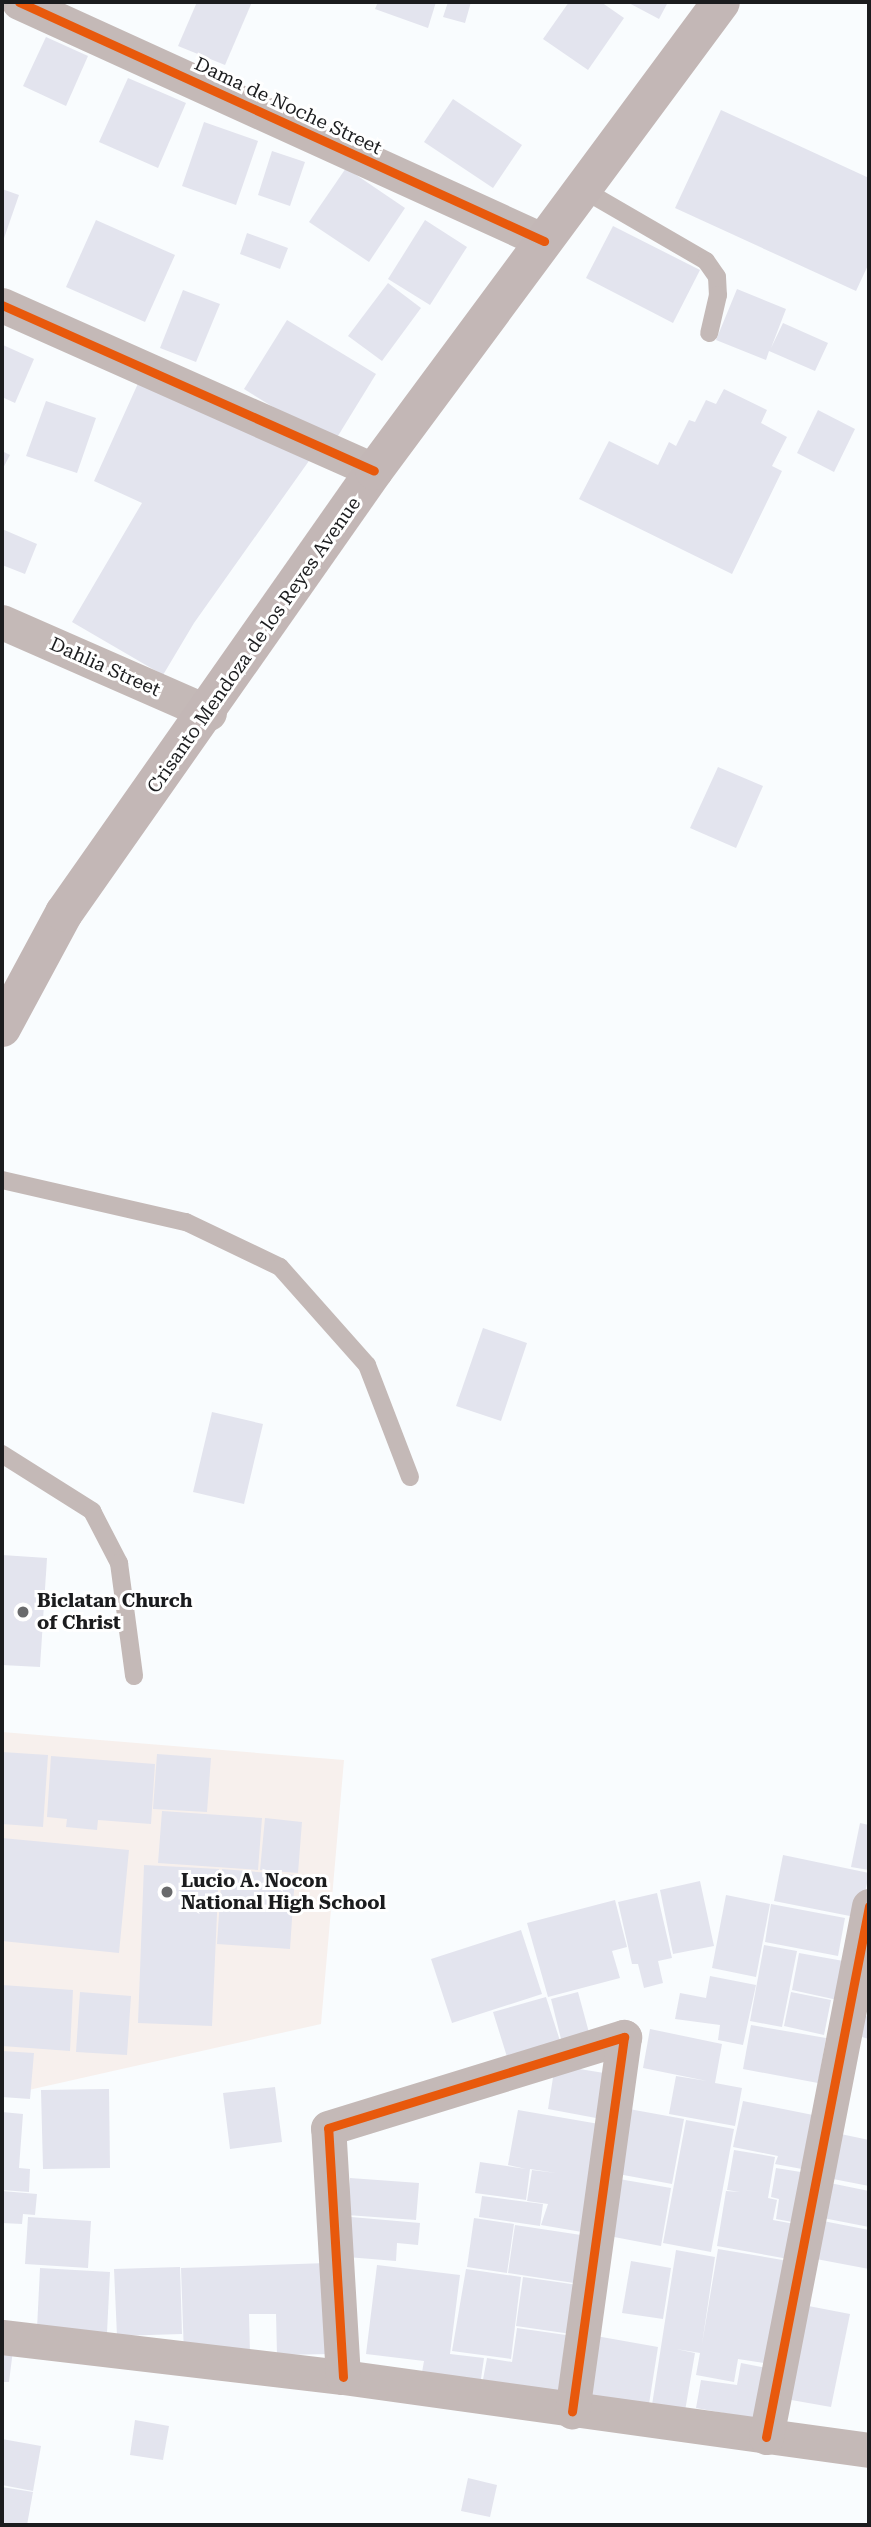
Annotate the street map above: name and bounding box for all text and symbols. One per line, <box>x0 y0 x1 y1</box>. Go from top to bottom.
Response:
street label: Dama de Noche Street <box>191 53 385 159</box>
street label: Crisanto Mendoza de los Reyes Avenue <box>143 493 365 797</box>
street label: Dahlia Street <box>46 632 164 702</box>
place label: Biclatan Church of Christ <box>37 1590 192 1634</box>
marker: Biclatan Church of Christ <box>15 1604 31 1620</box>
place label: Lucio A. Nocon National High School <box>181 1870 386 1914</box>
marker: Lucio A. Nocon National High School <box>159 1884 175 1900</box>

